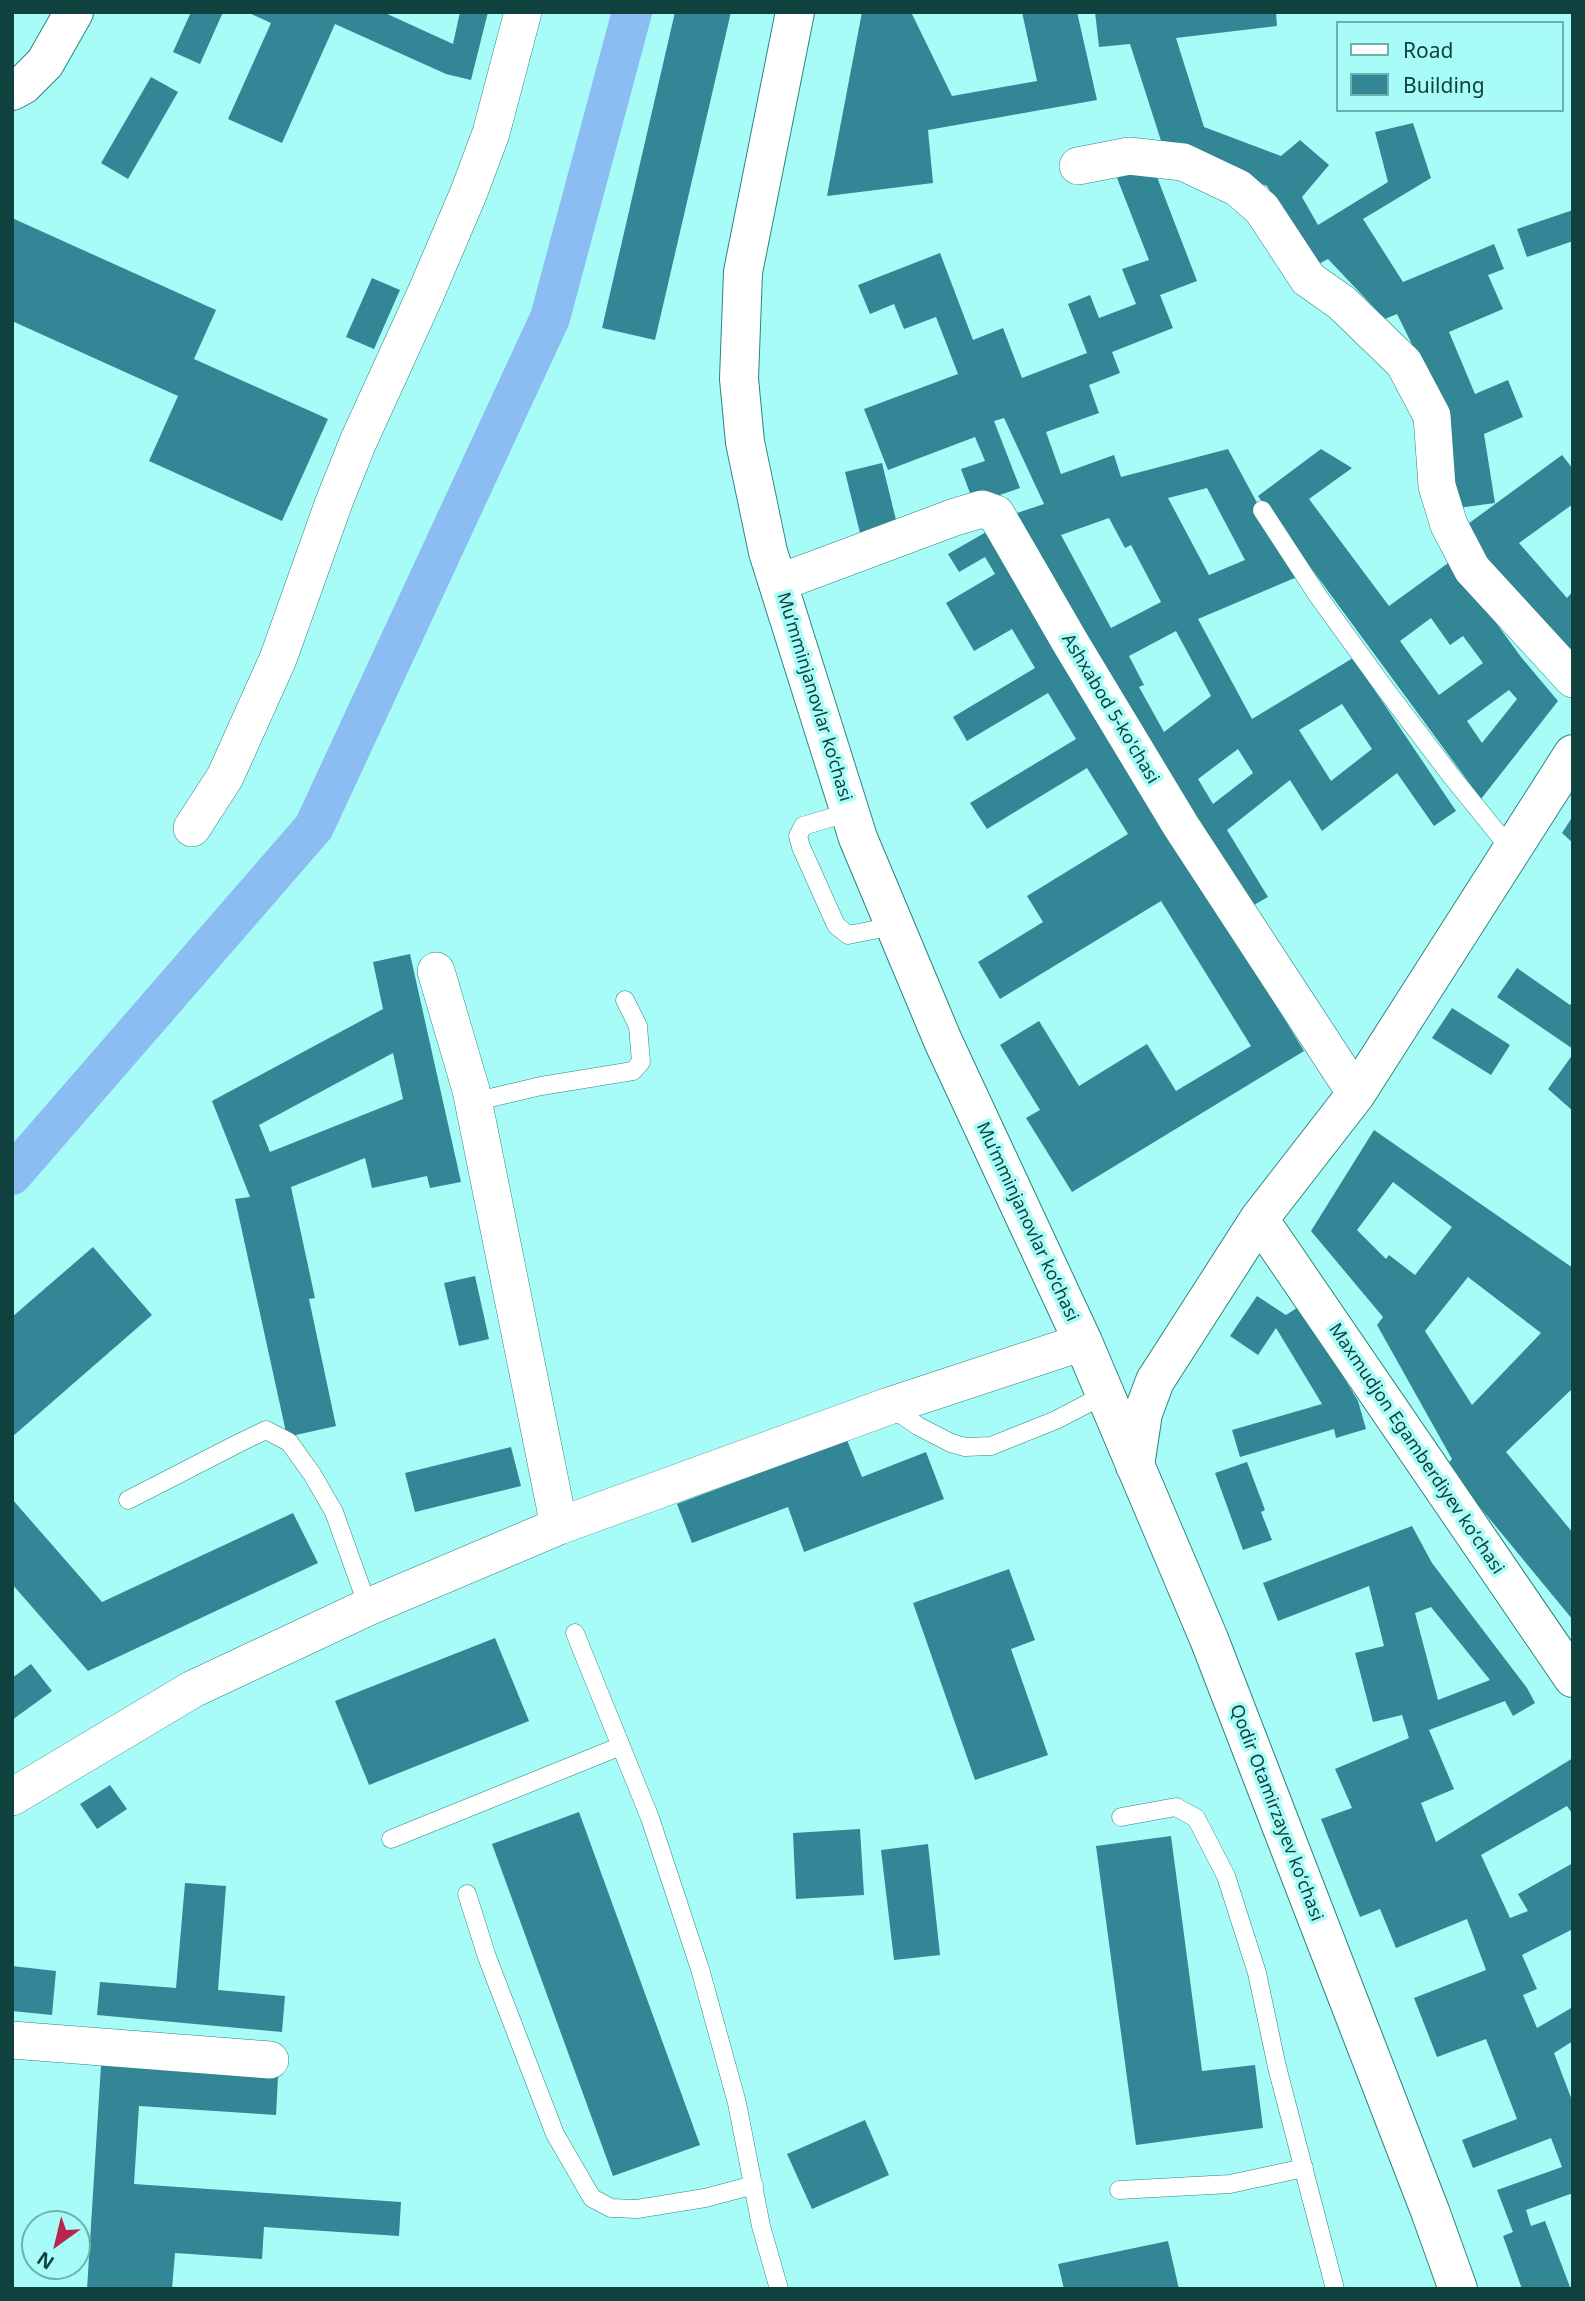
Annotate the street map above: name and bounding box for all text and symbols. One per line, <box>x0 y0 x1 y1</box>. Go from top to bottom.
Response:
legend <box>1336 21 1564 112</box>
text: Road <box>1403 36 1453 64</box>
text: Building <box>1403 71 1485 99</box>
street label: Mu’mminjanovlar ko‘chasi <box>772 590 856 804</box>
street label: Ashxabod 5-ko'chasi <box>1057 630 1163 788</box>
street label: Mu’mminjanovlar ko‘chasi <box>971 1119 1083 1325</box>
street label: Maxmudjon Egamberdiyev koʻchasi <box>1324 1319 1508 1579</box>
street label: Qodir Otamirzayev koʻchasi <box>1225 1702 1327 1924</box>
north arrow <box>21 2210 91 2280</box>
text: N <box>32 2246 59 2276</box>

